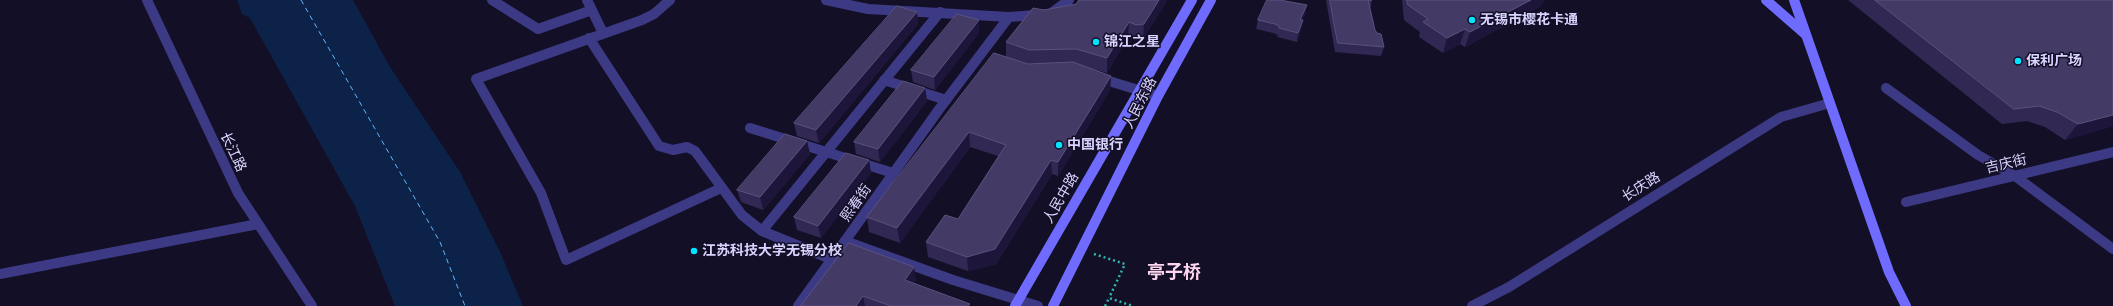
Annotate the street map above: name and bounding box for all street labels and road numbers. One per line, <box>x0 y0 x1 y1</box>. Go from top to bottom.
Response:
street label: 人民东路 <box>1120 74 1160 132</box>
street label: 长江路 <box>217 129 249 175</box>
street label: 吉庆街 <box>1984 151 2028 177</box>
street label: 长庆路 <box>1619 169 1663 205</box>
street label: 人民中路 <box>1040 170 1082 226</box>
street label: 熙春街 <box>837 181 875 225</box>

